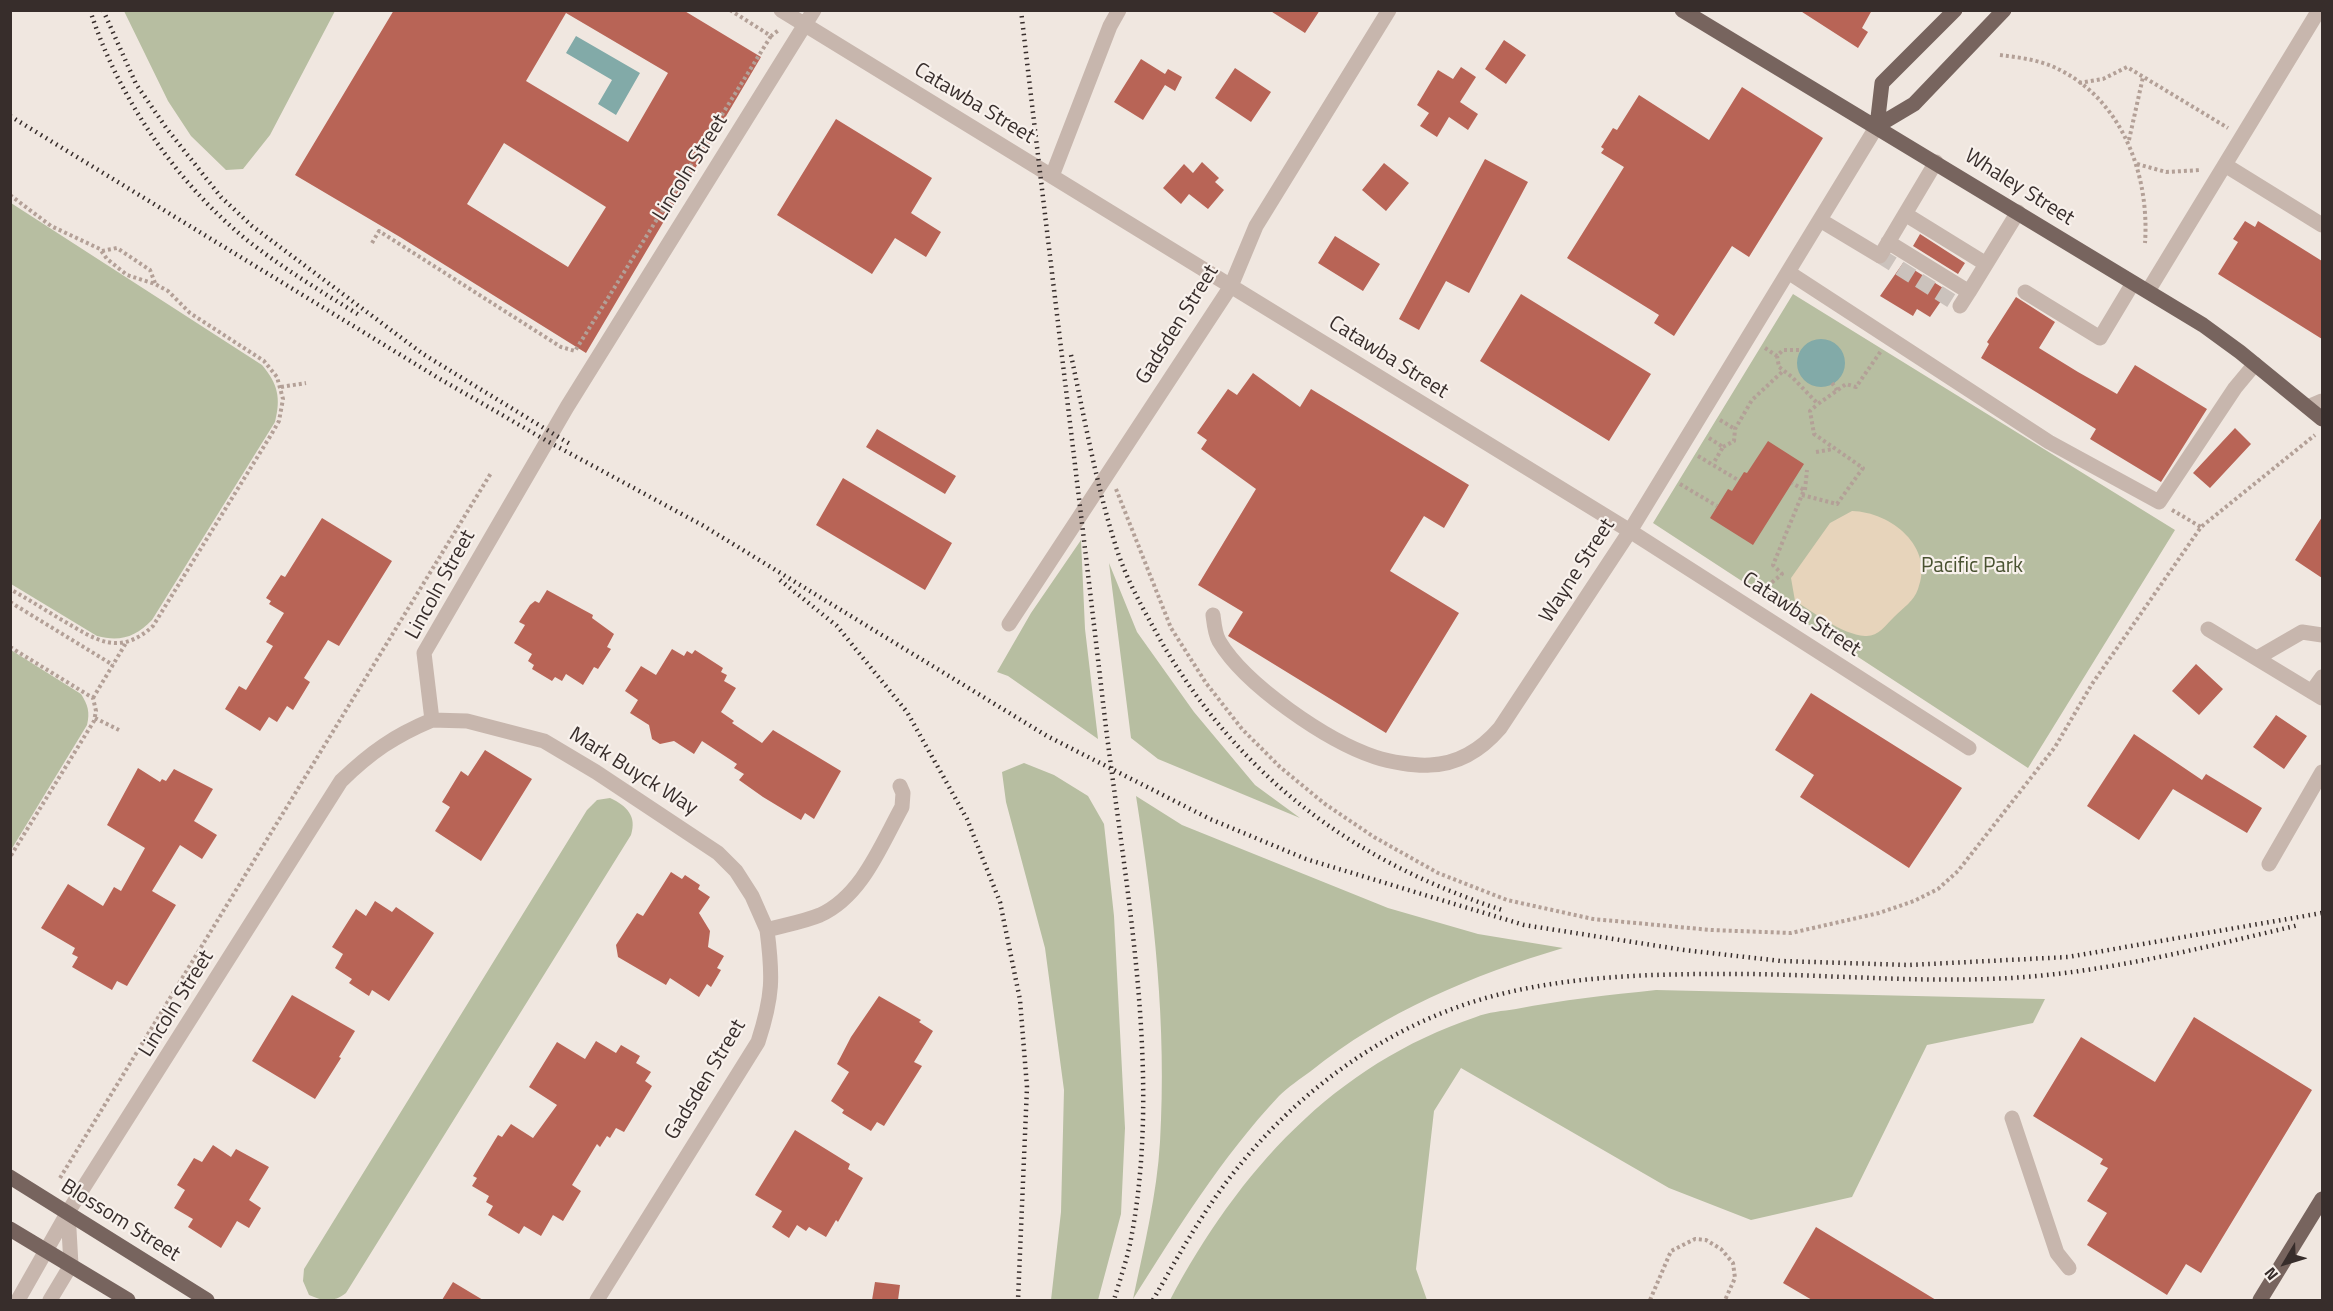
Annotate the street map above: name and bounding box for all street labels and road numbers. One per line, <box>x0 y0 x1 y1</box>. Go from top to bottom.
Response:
street label: Catawba Street <box>909 58 1039 150</box>
street label: Lincoln Street <box>648 110 734 226</box>
street label: Whaley Street <box>1960 144 2078 232</box>
street label: Gadsden Street <box>1131 261 1225 389</box>
street label: Catawba Street <box>1324 311 1452 405</box>
street label: Wayne Street <box>1535 514 1621 628</box>
street label: Lincoln Street <box>401 526 481 644</box>
street label: Catawba Street <box>1737 567 1865 663</box>
street label: Mark Buyck Way <box>564 722 702 822</box>
street label: Lincoln Street <box>134 946 220 1062</box>
street label: Gadsden Street <box>660 1015 752 1145</box>
street label: Blossom Street <box>56 1174 184 1268</box>

